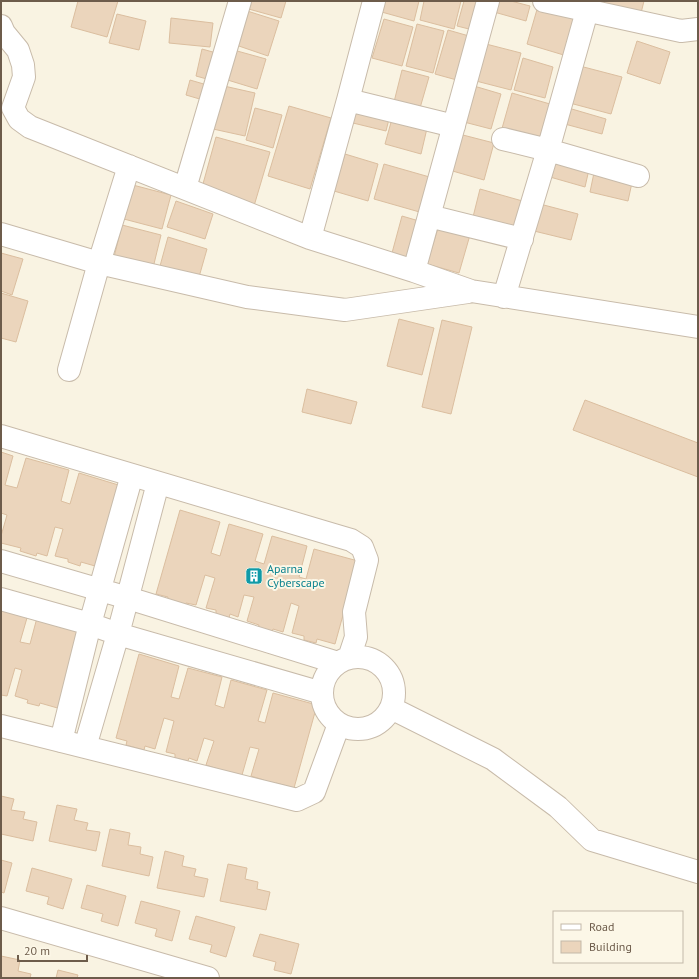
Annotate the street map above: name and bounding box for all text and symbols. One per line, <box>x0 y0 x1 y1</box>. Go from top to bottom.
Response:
place label: Aparna Cyberscape <box>267 561 325 590</box>
building icon: Aparna Cyberscape <box>244 566 264 586</box>
legend <box>553 911 683 963</box>
text: Road <box>589 919 614 934</box>
scale bar <box>18 937 87 963</box>
text: Building <box>589 939 632 954</box>
text: 20 m <box>24 943 50 958</box>

